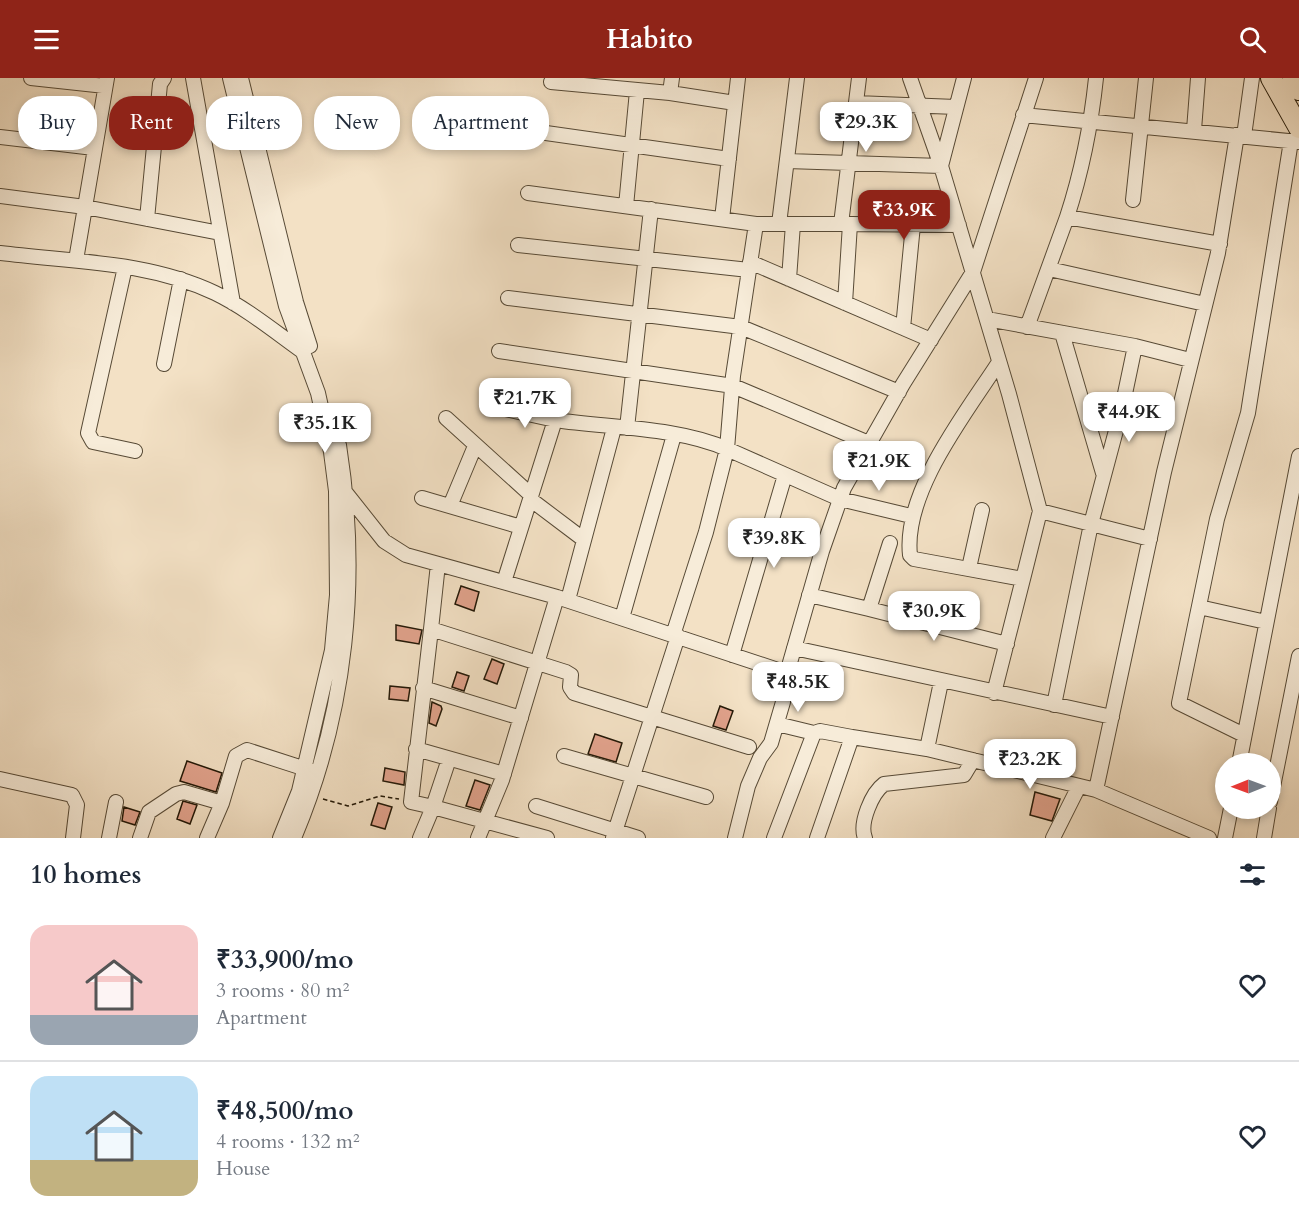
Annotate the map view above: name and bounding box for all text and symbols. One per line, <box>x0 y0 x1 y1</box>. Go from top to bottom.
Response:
text: Habito <box>606 21 693 58</box>
icon: menu <box>30 23 63 56</box>
icon: search <box>1236 23 1269 56</box>
chip: Buy <box>18 96 97 150</box>
chip: Rent <box>109 96 194 150</box>
chip: Filters <box>206 96 302 150</box>
chip: New <box>314 96 400 150</box>
chip: Apartment <box>412 96 549 150</box>
pin: ₹29.3K <box>817 102 915 153</box>
text: ₹29.3K <box>834 108 898 135</box>
pin: ₹33.9K <box>855 190 953 241</box>
text: ₹33.9K <box>872 196 936 223</box>
pin: ₹21.7K <box>476 378 574 429</box>
text: ₹21.7K <box>493 384 557 411</box>
pin: ₹44.9K <box>1080 392 1178 443</box>
text: ₹44.9K <box>1097 398 1161 425</box>
pin: ₹35.1K <box>276 403 374 454</box>
text: ₹35.1K <box>293 409 357 436</box>
pin: ₹21.9K <box>830 441 928 492</box>
text: ₹21.9K <box>847 447 911 474</box>
pin: ₹39.8K <box>725 518 823 569</box>
text: ₹39.8K <box>742 524 806 551</box>
pin: ₹30.9K <box>885 591 983 642</box>
text: ₹30.9K <box>902 597 966 624</box>
pin: ₹48.5K <box>749 662 847 713</box>
text: ₹48.5K <box>766 668 830 695</box>
pin: ₹23.2K <box>981 739 1079 790</box>
text: ₹23.2K <box>998 745 1062 772</box>
north arrow <box>1215 753 1281 819</box>
map controls <box>1215 753 1281 819</box>
text: 10 homes <box>30 857 141 892</box>
icon: filters <box>1236 858 1269 891</box>
text: ₹33,900/mo <box>216 942 353 977</box>
icon: home <box>78 949 150 1021</box>
icon: heart <box>1236 969 1269 1002</box>
text: 3 rooms · 80 m² <box>216 977 349 1004</box>
text: Apartment <box>216 1004 307 1031</box>
text: ₹48,500/mo <box>216 1093 353 1128</box>
icon: home <box>78 1100 150 1172</box>
icon: heart <box>1236 1120 1269 1153</box>
text: 4 rooms · 132 m² <box>216 1128 360 1155</box>
text: House <box>216 1155 270 1182</box>

